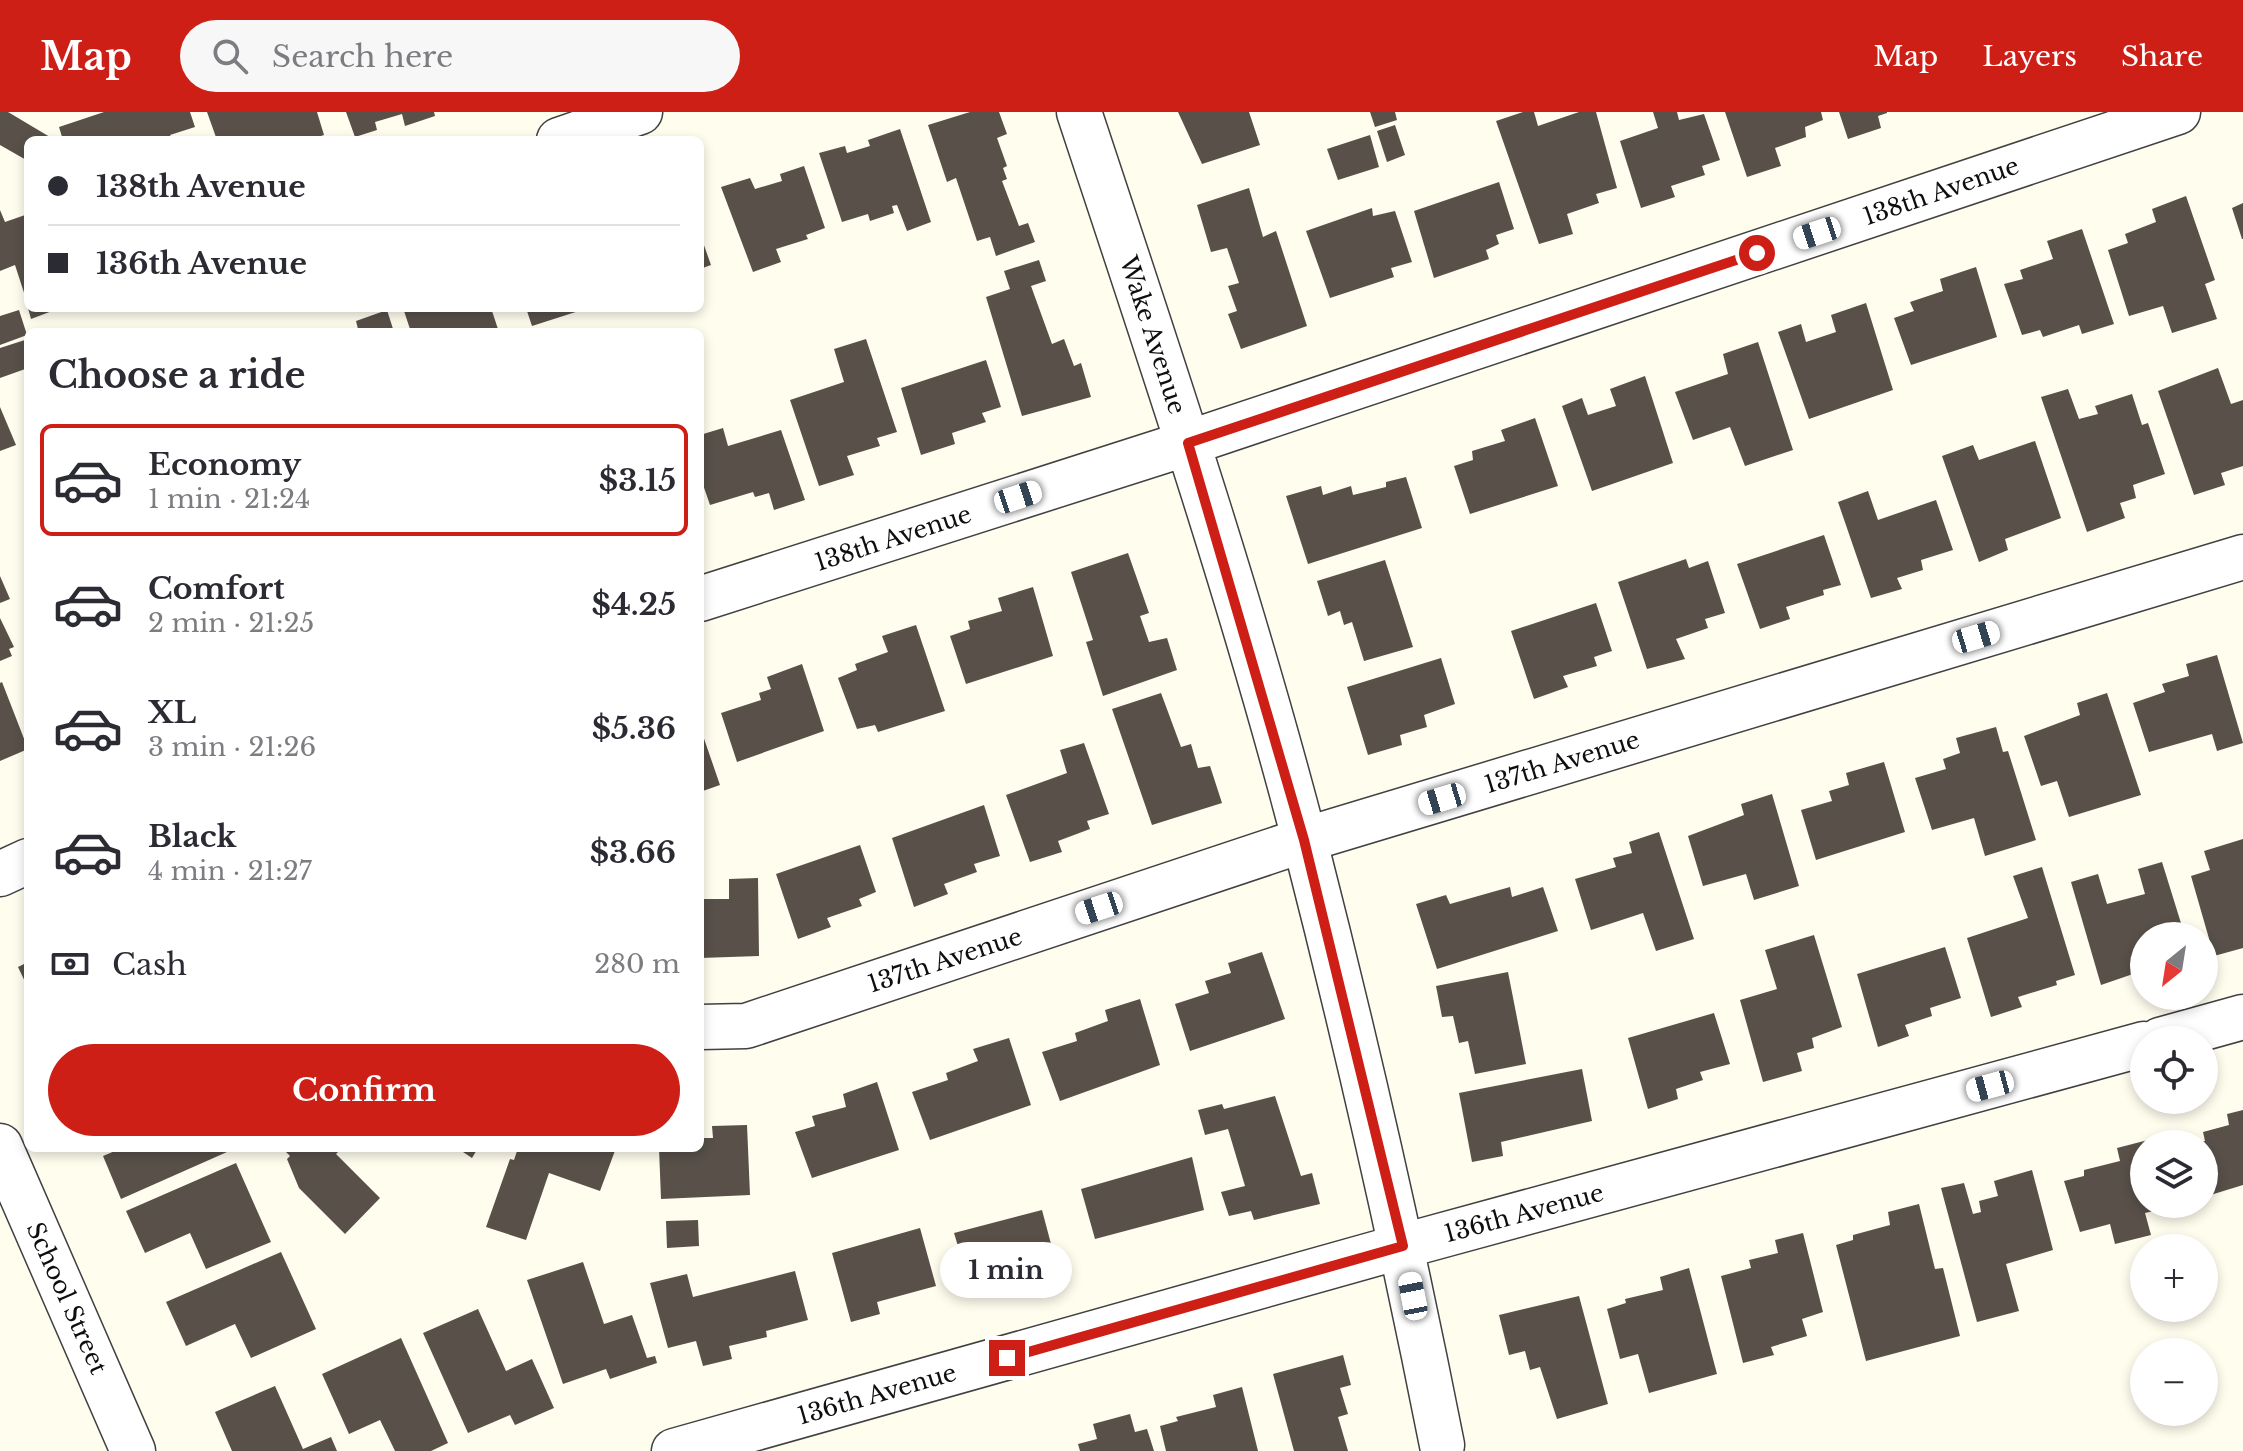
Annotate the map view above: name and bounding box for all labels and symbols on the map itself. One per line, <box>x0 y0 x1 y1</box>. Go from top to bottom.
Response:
street label: 138th Avenue <box>1859 151 2023 231</box>
car <box>1790 214 1844 252</box>
route start <box>1739 235 1775 271</box>
street label: Wake Avenue <box>1114 251 1192 418</box>
car <box>991 478 1045 516</box>
street label: 138th Avenue <box>811 499 975 577</box>
car <box>1950 619 2002 655</box>
street label: 137th Avenue <box>1481 725 1643 799</box>
car <box>1416 781 1468 817</box>
car <box>1072 889 1126 927</box>
street label: 137th Avenue <box>864 921 1026 999</box>
north arrow <box>2130 922 2218 1010</box>
car <box>1964 1068 2016 1104</box>
street label: 136th Avenue <box>1441 1178 1607 1248</box>
street label: School Street <box>21 1218 113 1378</box>
callout: 1 min <box>941 1242 1073 1298</box>
car <box>1397 1270 1429 1322</box>
route end <box>989 1340 1025 1376</box>
street label: 136th Avenue <box>794 1357 960 1431</box>

